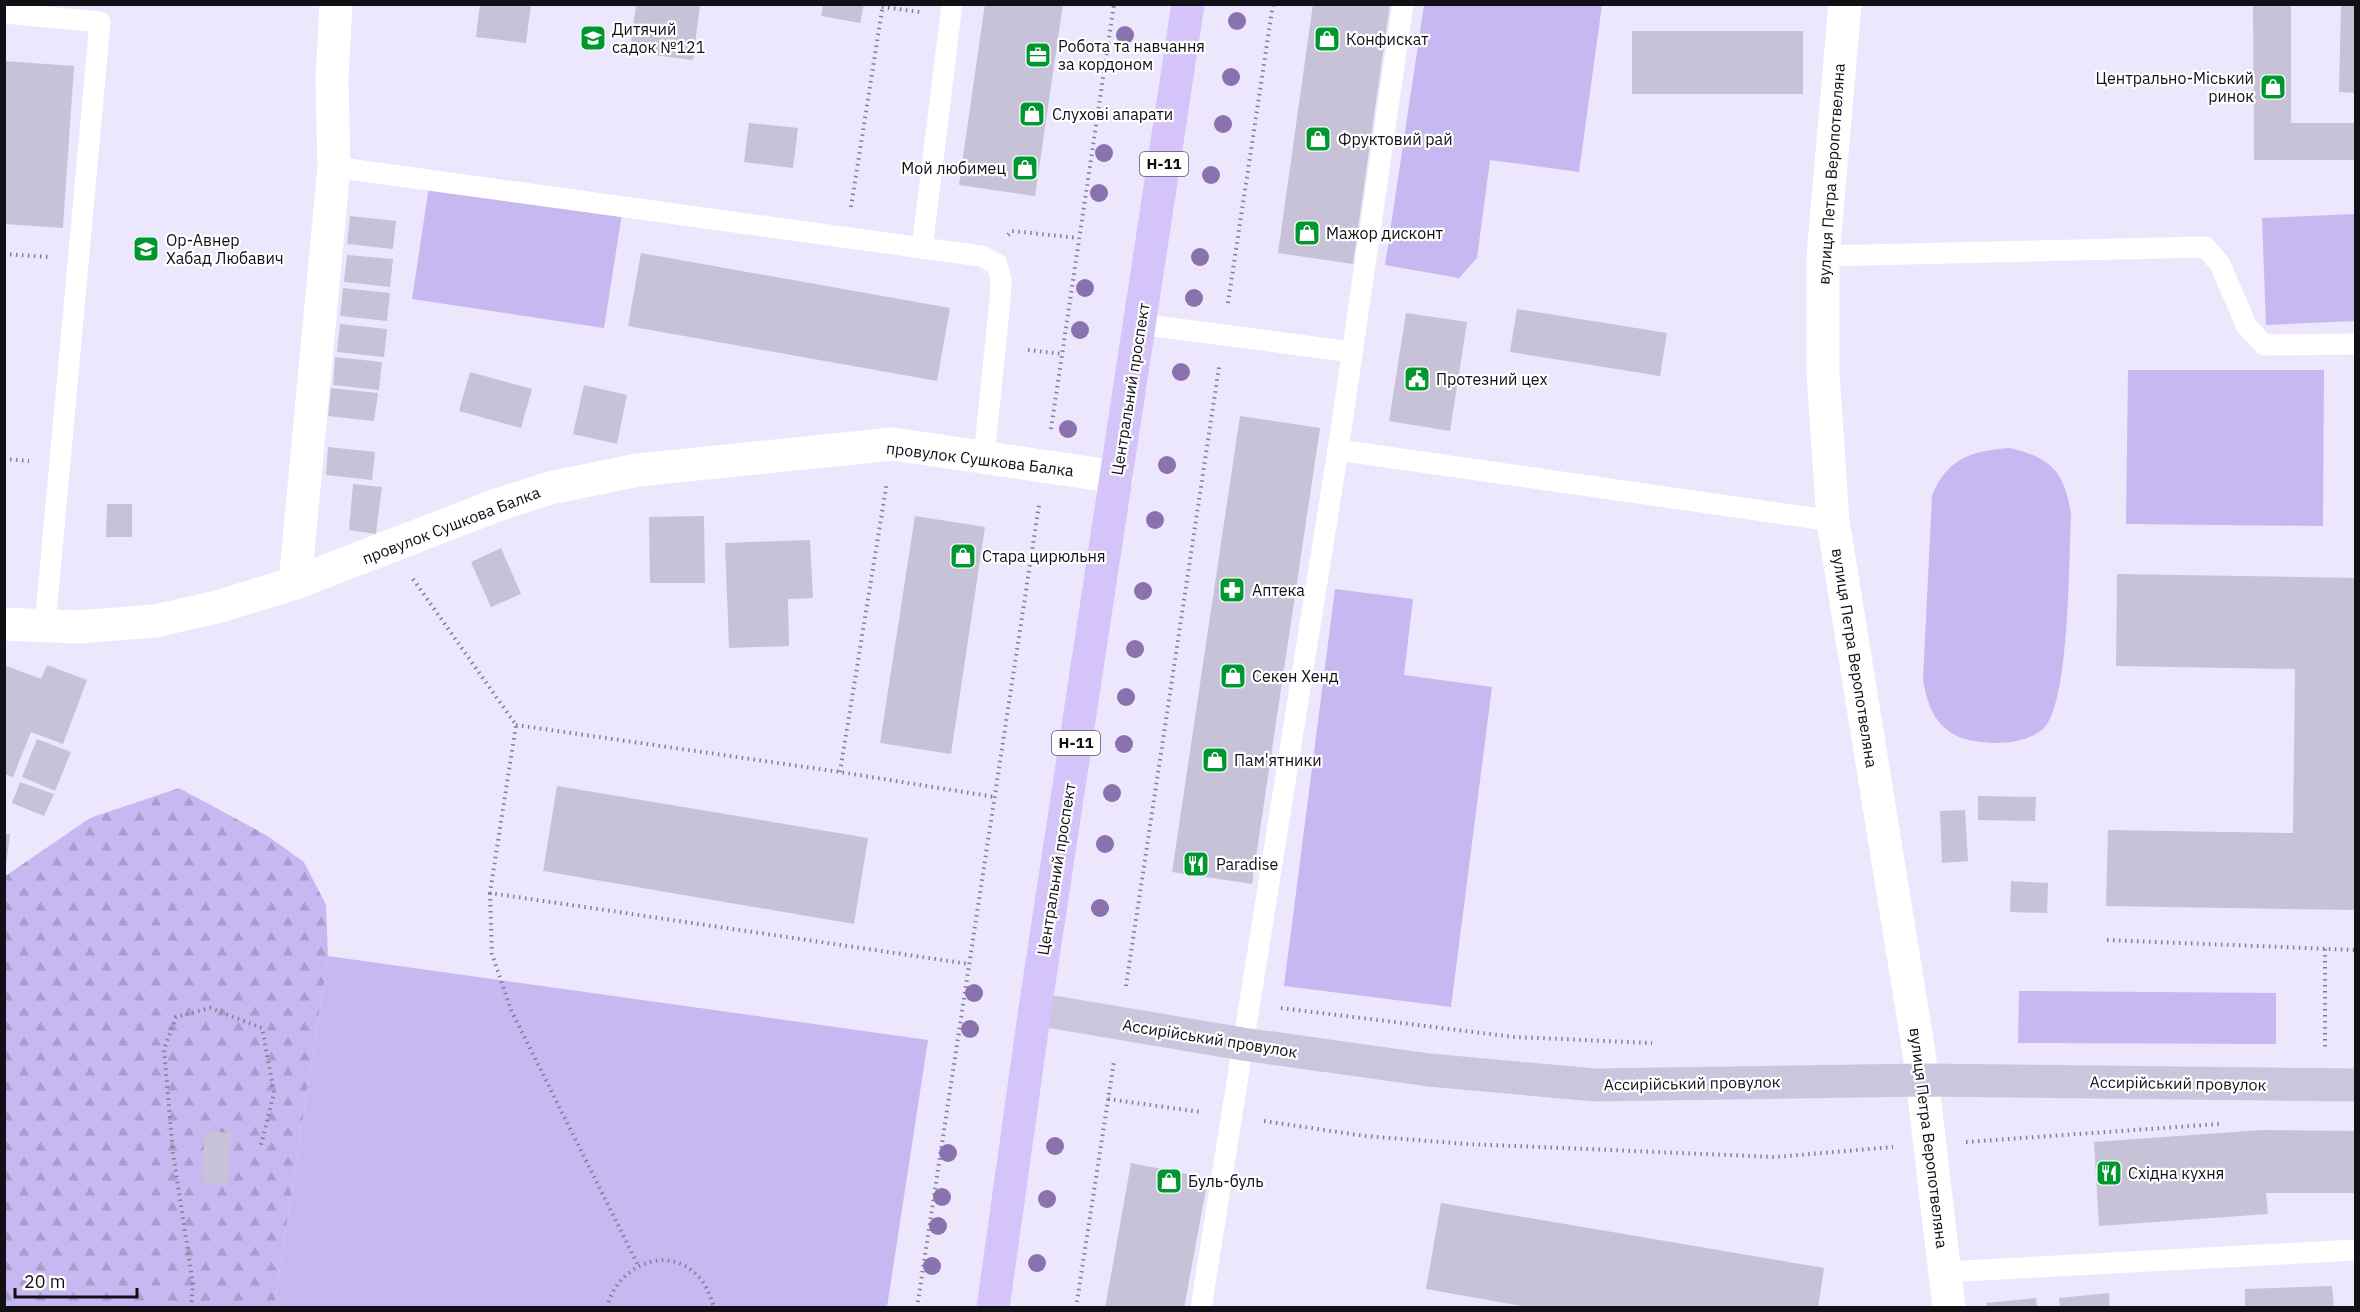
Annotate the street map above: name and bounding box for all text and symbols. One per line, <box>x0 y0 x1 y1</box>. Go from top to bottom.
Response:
place label: Дитячий садок №121 <box>612 19 705 57</box>
school or university icon: Дитячий садок №121 <box>578 23 608 53</box>
shop icon: Конфискат <box>1312 24 1342 54</box>
place label: Конфискат <box>1346 29 1429 49</box>
place label: Робота та навчання за кордоном <box>1058 36 1205 74</box>
office icon: Робота та навчання за кордоном <box>1023 40 1053 70</box>
street label: вулиця Петра Веропотвеляна <box>1813 62 1849 285</box>
place label: Центрально-Міський ринок <box>2095 68 2254 106</box>
shop icon: Центрально-Міський ринок <box>2258 72 2288 102</box>
shop icon: Слухові апарати <box>1017 99 1047 129</box>
place label: Слухові апарати <box>1052 104 1173 124</box>
shop icon: Фруктовий рай <box>1303 124 1333 154</box>
place label: Фруктовий рай <box>1338 129 1453 149</box>
road number: Н-11 <box>1140 152 1188 176</box>
shop icon: Мой любимец <box>1010 153 1040 183</box>
place label: Мой любимец <box>901 158 1006 178</box>
shop icon: Мажор дисконт <box>1292 218 1322 248</box>
place label: Мажор дисконт <box>1326 223 1444 243</box>
place label: Ор-Авнер Хабад Любавич <box>166 230 284 268</box>
school or university icon: Ор-Авнер Хабад Любавич <box>131 234 161 264</box>
street label: Центральний проспект <box>1106 301 1154 477</box>
public building icon: Протезний цех <box>1402 364 1432 394</box>
place label: Протезний цех <box>1436 369 1548 389</box>
street label: провулок Сушкова Балка <box>885 438 1075 480</box>
street label: провулок Сушкова Балка <box>359 482 543 568</box>
shop icon: Стара цирюльня <box>948 541 978 571</box>
place label: Стара цирюльня <box>982 546 1105 566</box>
street label: вулиця Петра Веропотвеляна <box>1828 547 1882 770</box>
pharmacy icon: Аптека <box>1217 575 1247 605</box>
place label: Аптека <box>1252 580 1305 600</box>
shop icon: Секен Хенд <box>1218 661 1248 691</box>
place label: Секен Хенд <box>1252 666 1339 686</box>
road number: Н-11 <box>1052 731 1100 755</box>
shop icon: Пам'ятники <box>1200 745 1230 775</box>
place label: Пам'ятники <box>1234 750 1322 770</box>
street label: Центральний проспект <box>1032 781 1080 957</box>
restaurant icon: Paradise <box>1181 849 1211 879</box>
place label: Paradise <box>1216 854 1279 874</box>
street label: Ассирійський провулок <box>1121 1014 1299 1062</box>
street label: вулиця Петра Веропотвеляна <box>1906 1027 1953 1250</box>
street label: Ассирійський провулок <box>1603 1071 1781 1095</box>
street label: Ассирійський провулок <box>2089 1071 2267 1095</box>
restaurant icon: Східна кухня <box>2094 1158 2124 1188</box>
place label: Східна кухня <box>2128 1163 2224 1183</box>
shop icon: Буль-буль <box>1154 1166 1184 1196</box>
place label: Буль-буль <box>1188 1171 1264 1191</box>
scale bar <box>15 1261 136 1299</box>
text: 20 m <box>24 1270 66 1293</box>

